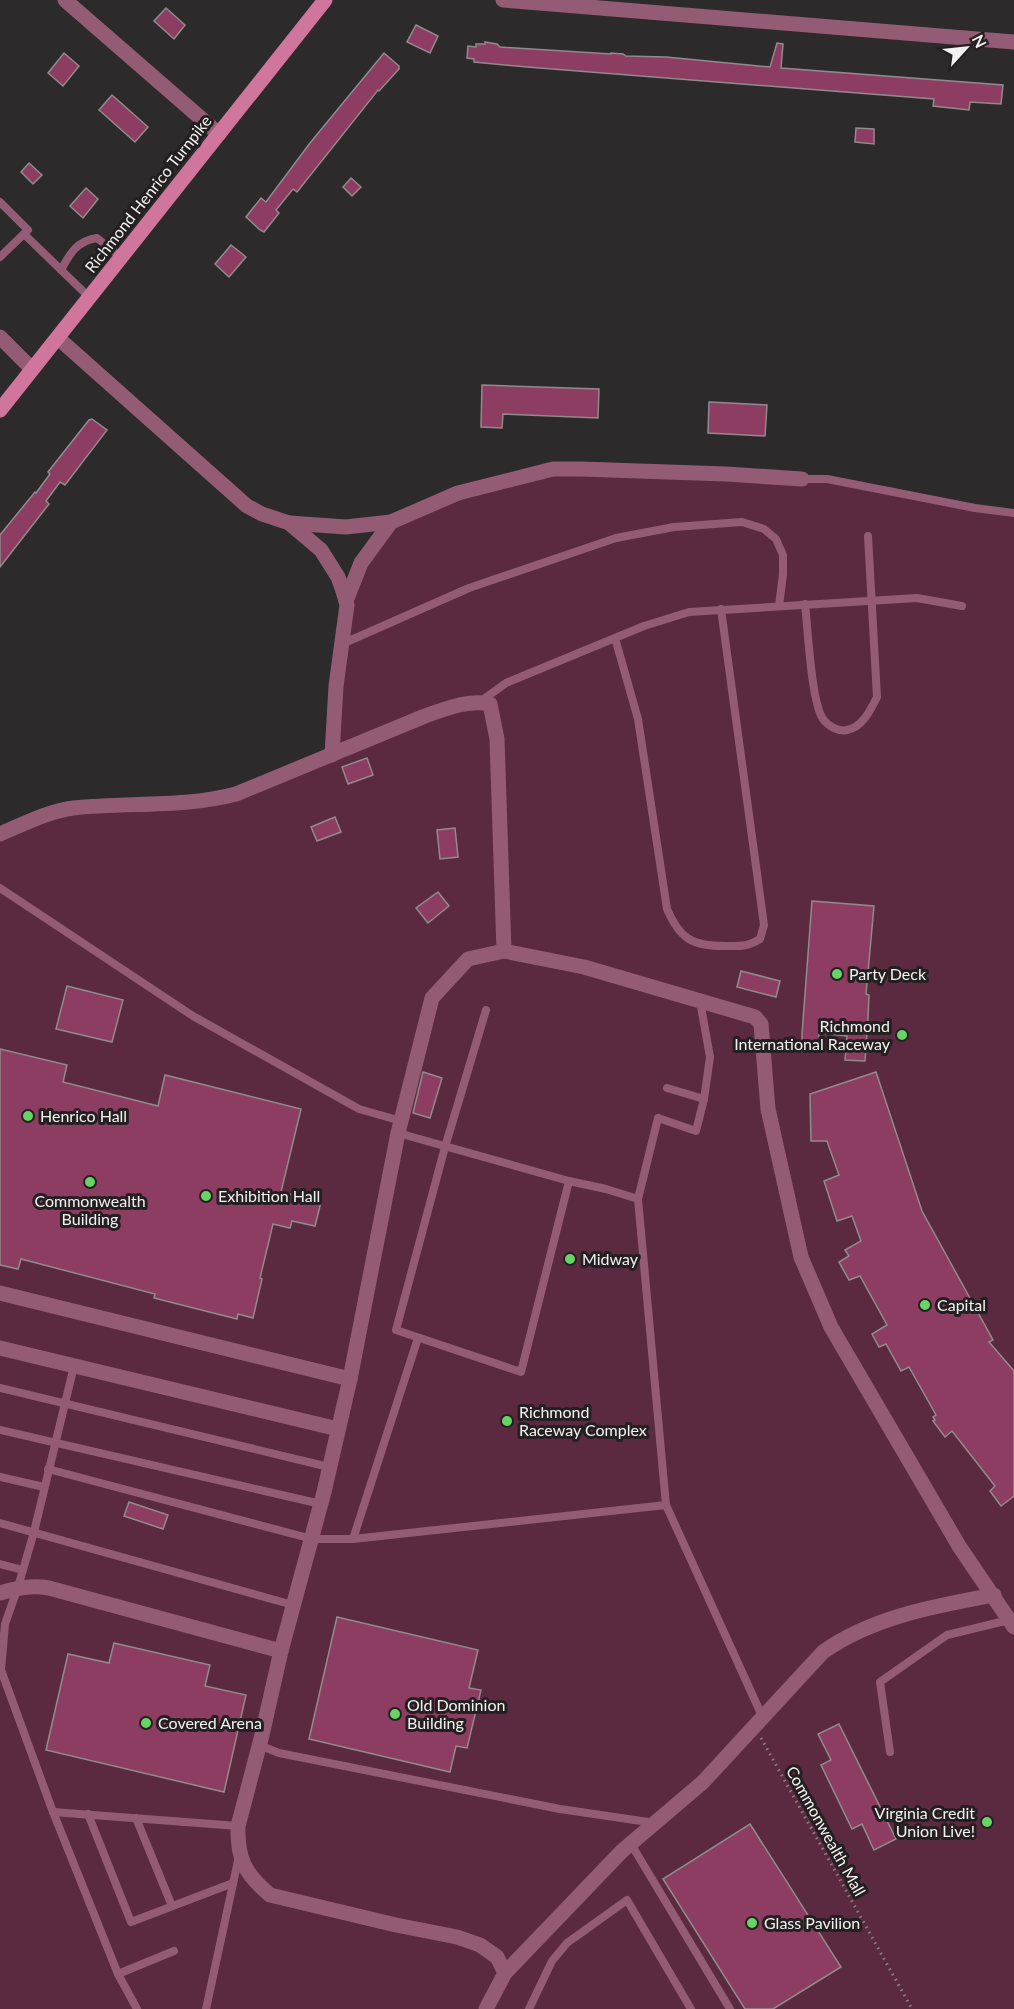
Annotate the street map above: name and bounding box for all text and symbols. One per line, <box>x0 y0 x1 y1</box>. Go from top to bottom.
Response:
north arrow <box>936 18 996 78</box>
text: N <box>969 31 991 51</box>
street label: Richmond Henrico Turnpike <box>80 111 215 276</box>
place label: Party Deck <box>849 964 927 983</box>
marker: Party Deck <box>830 967 844 981</box>
place label: Richmond International Raceway <box>734 1016 891 1053</box>
marker: Richmond International Raceway <box>895 1028 909 1042</box>
place label: Henrico Hall <box>40 1106 127 1125</box>
marker: Henrico Hall <box>21 1109 35 1123</box>
marker: Commonwealth Building <box>83 1175 97 1189</box>
place label: Exhibition Hall <box>218 1186 320 1205</box>
marker: Exhibition Hall <box>199 1189 213 1203</box>
place label: Commonwealth Building <box>34 1191 146 1228</box>
place label: Midway <box>582 1249 639 1268</box>
marker: Midway <box>563 1252 577 1266</box>
place label: Capital <box>937 1295 986 1314</box>
marker: Capital <box>918 1298 932 1312</box>
place label: Richmond Raceway Complex <box>519 1402 647 1439</box>
marker: Richmond Raceway Complex <box>500 1414 514 1428</box>
place label: Old Dominion Building <box>407 1695 505 1732</box>
marker: Old Dominion Building <box>388 1707 402 1721</box>
place label: Covered Arena <box>158 1713 262 1732</box>
marker: Covered Arena <box>139 1716 153 1730</box>
street label: Commonwealth Mall <box>783 1763 870 1899</box>
place label: Virginia Credit Union Live! <box>875 1803 975 1840</box>
marker: Virginia Credit Union Live! <box>980 1815 994 1829</box>
place label: Glass Pavilion <box>764 1913 860 1932</box>
marker: Glass Pavilion <box>745 1916 759 1930</box>

